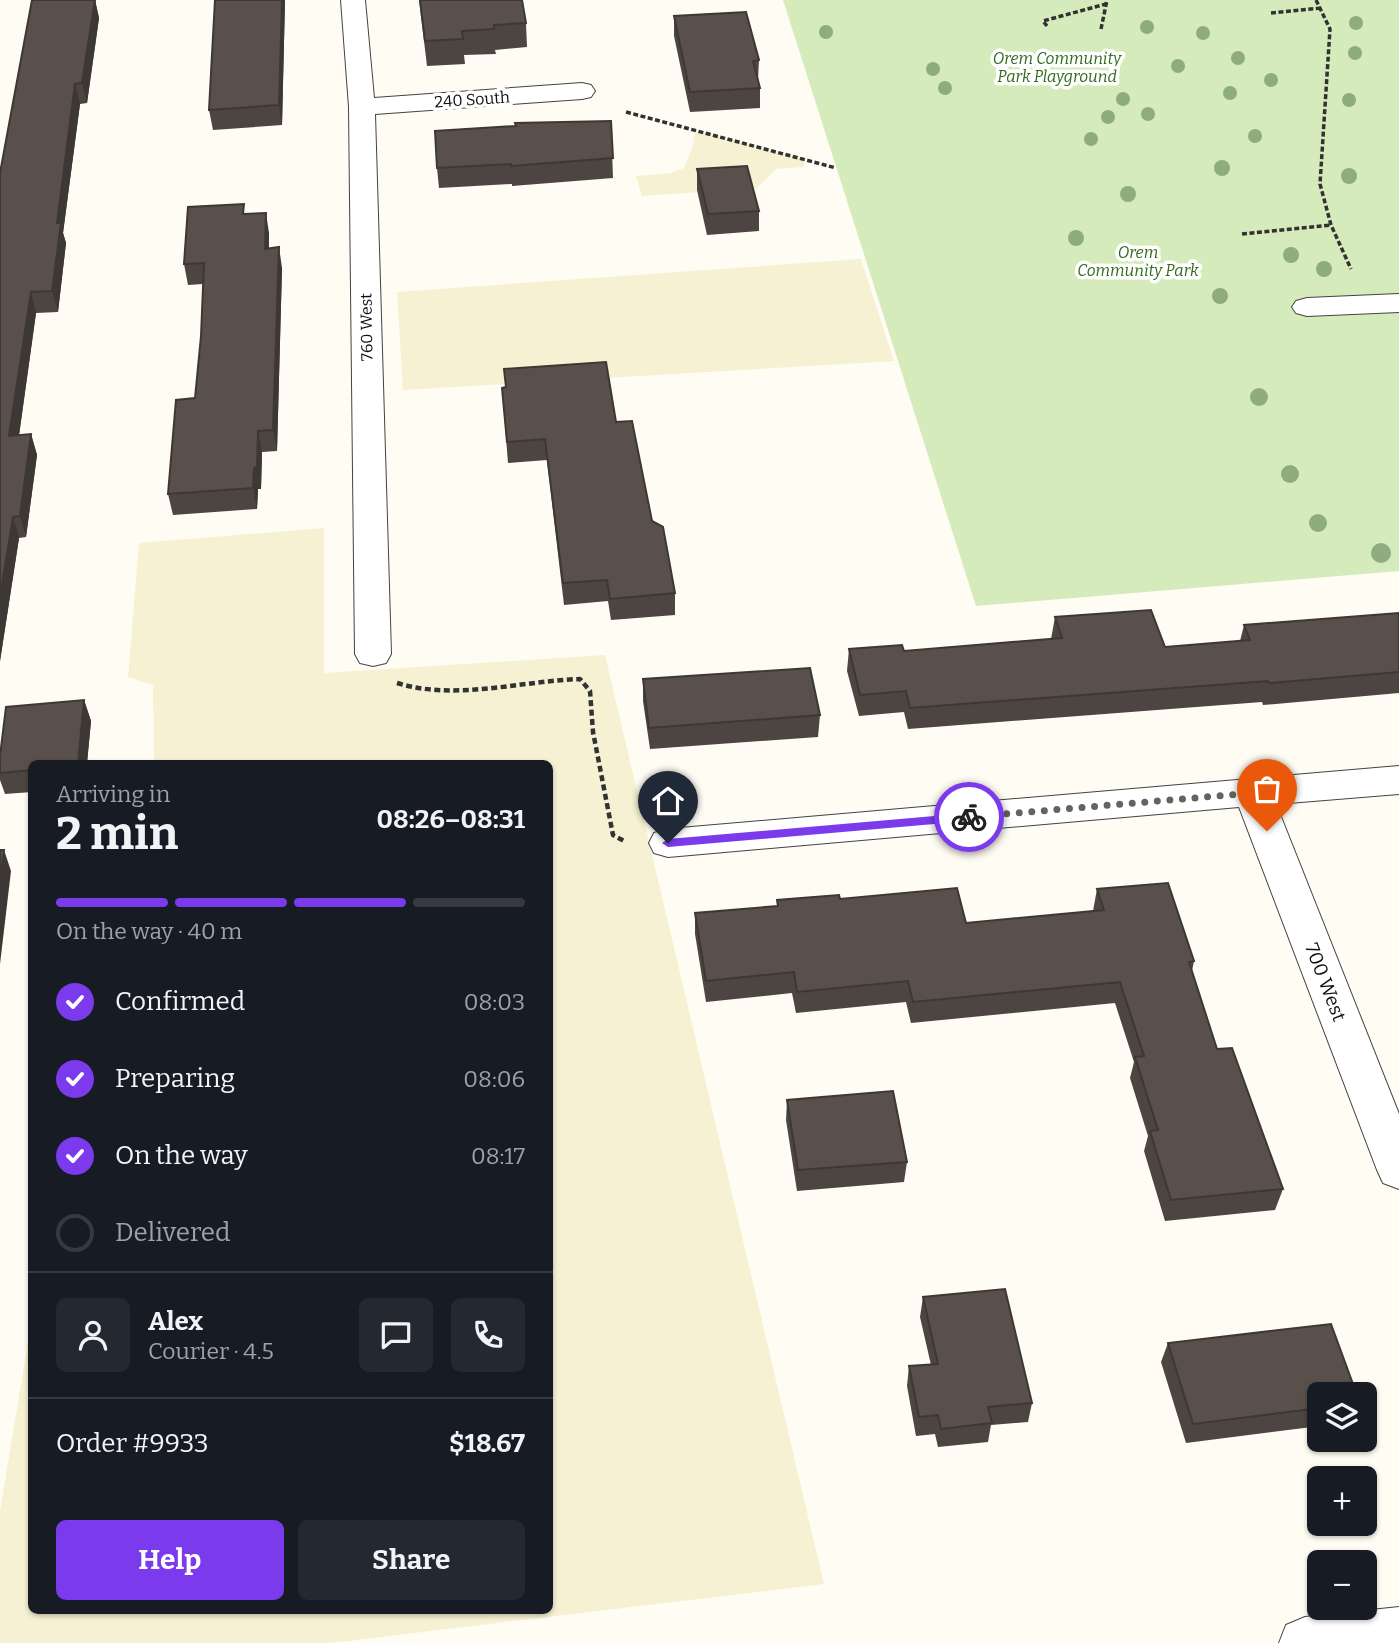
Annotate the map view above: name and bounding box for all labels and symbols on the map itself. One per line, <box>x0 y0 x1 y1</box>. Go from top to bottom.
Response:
park label: Orem Community Park Playground <box>993 49 1122 86</box>
street label: 240 South <box>434 87 510 112</box>
park label: Orem Community Park <box>1077 243 1199 280</box>
street label: 760 West <box>356 293 377 361</box>
pin <box>1237 759 1297 831</box>
pin <box>638 771 698 843</box>
courier <box>934 782 1004 852</box>
street label: 700 West <box>1300 940 1351 1025</box>

